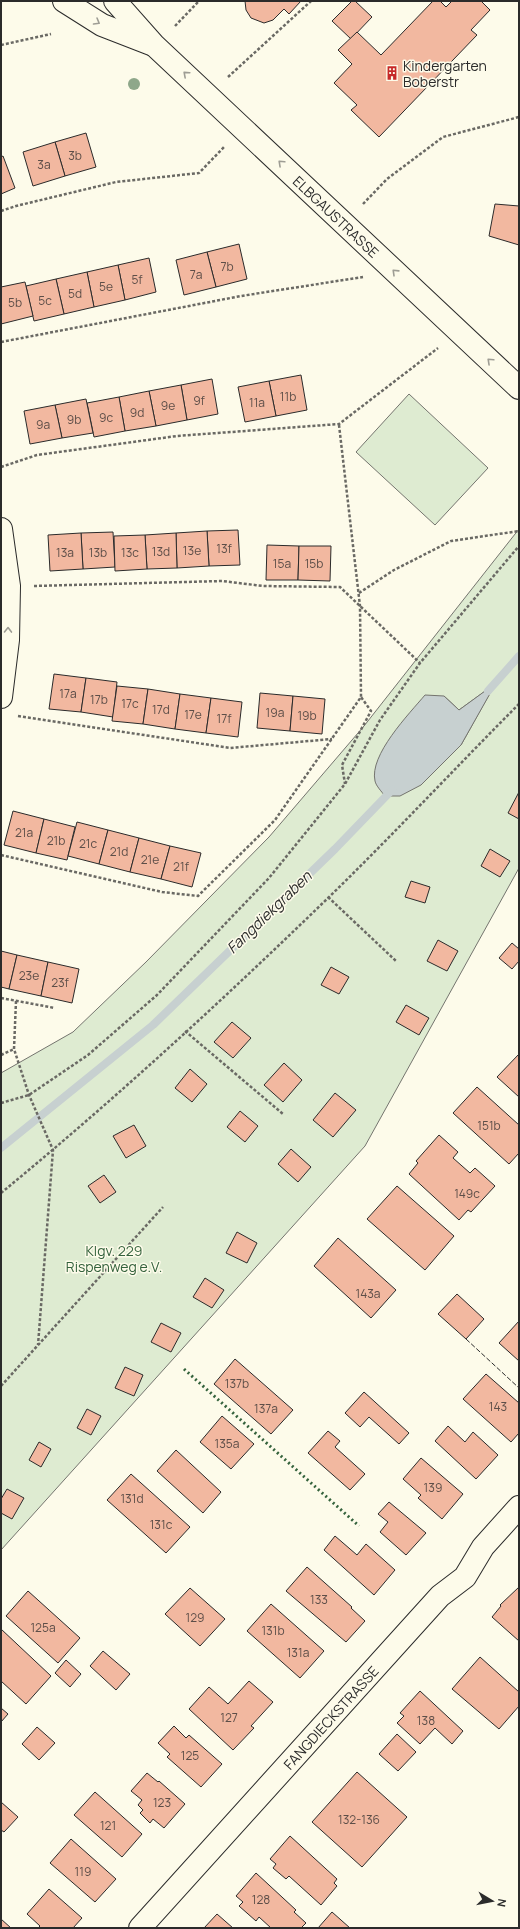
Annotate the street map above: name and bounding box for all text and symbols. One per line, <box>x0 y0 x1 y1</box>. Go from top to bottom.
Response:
one-way arrow <box>93 17 100 24</box>
place label: Kindergarten Boberstr <box>403 56 487 91</box>
building icon: Kindergarten Boberstr <box>384 65 400 81</box>
one-way arrow <box>183 72 191 79</box>
house number: 3b <box>68 147 82 164</box>
house number: 3a <box>37 156 51 173</box>
one-way arrow <box>278 161 286 168</box>
street label: ELBGAUSTRASSE <box>289 171 383 261</box>
house number: 7b <box>220 258 234 275</box>
house number: 7a <box>190 266 202 283</box>
one-way arrow <box>393 270 400 277</box>
house number: 5f <box>131 271 143 288</box>
house number: 5e <box>99 278 113 295</box>
house number: 5d <box>68 285 82 302</box>
house number: 5c <box>38 292 52 309</box>
house number: 5b <box>8 294 22 311</box>
one-way arrow <box>487 358 495 366</box>
house number: 11b <box>280 388 296 405</box>
house number: 9f <box>193 392 206 409</box>
house number: 11a <box>249 394 265 411</box>
house number: 9e <box>161 397 175 414</box>
house number: 9d <box>130 404 144 421</box>
house number: 9c <box>99 409 113 426</box>
house number: 9b <box>67 411 81 428</box>
house number: 9a <box>36 416 50 433</box>
house number: 13f <box>216 540 233 557</box>
house number: 13e <box>183 542 201 559</box>
house number: 13d <box>152 543 170 560</box>
house number: 13a <box>56 544 74 561</box>
house number: 13b <box>89 544 107 561</box>
house number: 13c <box>121 544 139 561</box>
house number: 15a <box>273 555 291 572</box>
house number: 15b <box>305 555 323 572</box>
one-way arrow <box>4 627 12 633</box>
house number: 17a <box>59 685 77 702</box>
house number: 17b <box>90 691 108 708</box>
house number: 17c <box>121 695 139 712</box>
house number: 17d <box>152 701 170 718</box>
house number: 19a <box>266 704 284 721</box>
house number: 17e <box>184 706 202 723</box>
house number: 19b <box>297 707 317 724</box>
house number: 17f <box>217 710 232 727</box>
house number: 21a <box>15 824 33 841</box>
house number: 21b <box>47 832 65 849</box>
house number: 21c <box>79 835 97 852</box>
house number: 21d <box>110 843 128 860</box>
house number: 21e <box>141 851 159 868</box>
house number: 21f <box>173 858 190 875</box>
water label: Fangdiekgraben <box>222 865 317 958</box>
house number: 23e <box>19 967 39 984</box>
house number: 23f <box>51 974 70 991</box>
house number: 151b <box>477 1117 501 1134</box>
house number: 149c <box>454 1185 480 1202</box>
park label: Klgv. 229 Rispenweg e.V. <box>66 1241 162 1276</box>
house number: 143a <box>355 1285 381 1302</box>
house number: 137b <box>225 1375 249 1392</box>
house number: 143 <box>489 1398 507 1415</box>
house number: 137a <box>254 1400 278 1417</box>
house number: 135a <box>215 1435 239 1452</box>
house number: 139 <box>424 1479 442 1496</box>
house number: 131d <box>120 1490 144 1507</box>
house number: 131c <box>150 1516 173 1533</box>
house number: 133 <box>310 1591 328 1608</box>
house number: 129 <box>186 1609 204 1626</box>
house number: 125a <box>30 1619 56 1636</box>
house number: 131b <box>261 1622 285 1639</box>
house number: 131a <box>287 1644 309 1661</box>
street label: FANGDIECKSTRASSE <box>279 1661 382 1773</box>
house number: 127 <box>220 1709 238 1726</box>
house number: 138 <box>417 1712 435 1729</box>
house number: 125 <box>181 1747 199 1764</box>
house number: 123 <box>153 1794 171 1811</box>
house number: 132-136 <box>338 1811 380 1828</box>
house number: 121 <box>100 1817 116 1834</box>
house number: 119 <box>75 1863 91 1880</box>
north arrow <box>472 1881 512 1921</box>
house number: 128 <box>252 1891 270 1908</box>
text: N <box>494 1898 510 1908</box>

